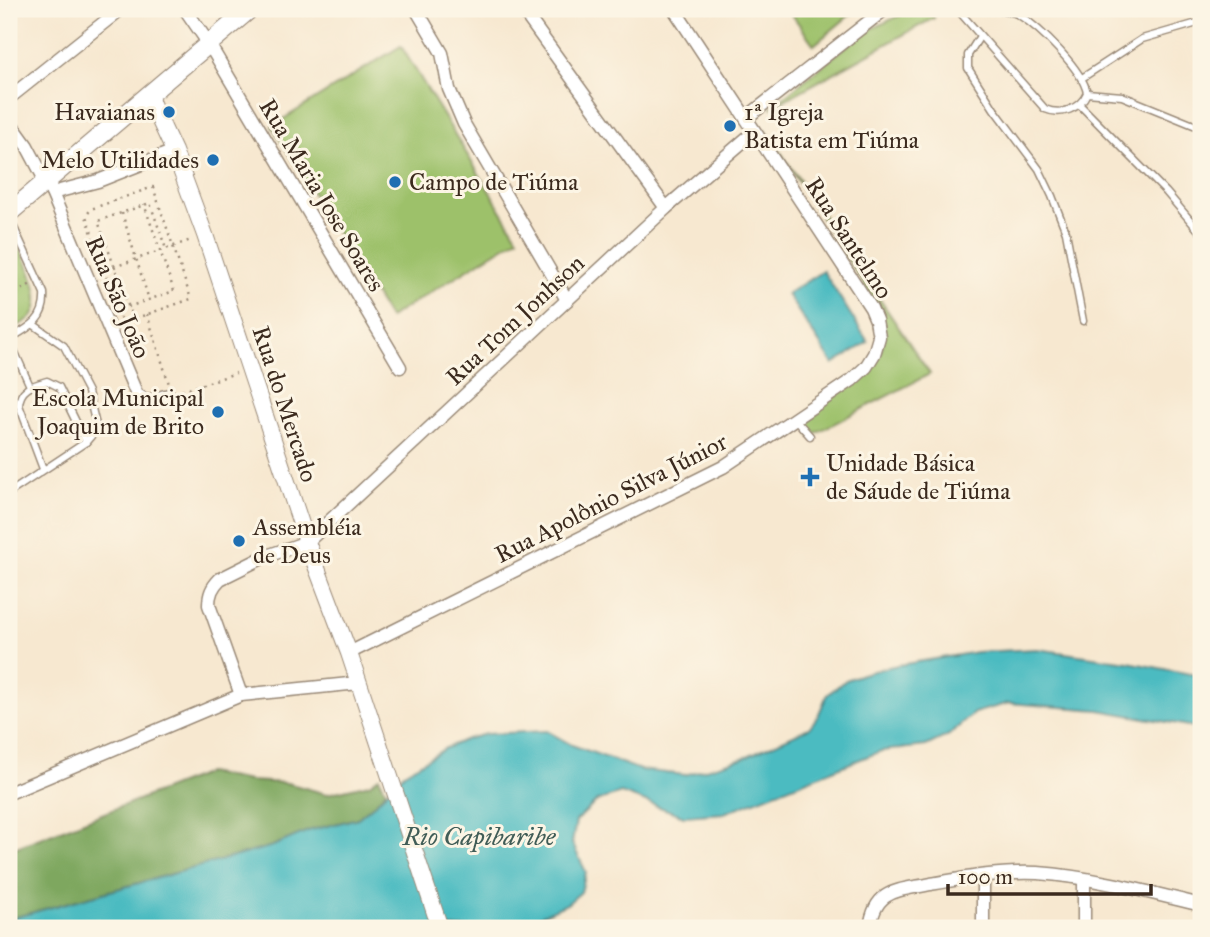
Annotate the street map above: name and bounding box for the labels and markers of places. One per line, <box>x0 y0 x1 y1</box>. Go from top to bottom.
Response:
place label: Havaianas <box>54 97 155 127</box>
place label: 1ª Igreja Batista em Tiúma <box>744 97 920 155</box>
marker: Havaianas <box>161 104 177 120</box>
marker: 1ª Igreja Batista em Tiúma <box>722 118 738 134</box>
place label: Melo Utilidades <box>41 145 199 175</box>
marker: Melo Utilidades <box>205 152 221 168</box>
place label: Campo de Tiúma <box>409 167 579 197</box>
marker: Campo de Tiúma <box>387 174 403 190</box>
place label: Escola Municipal Joaquim de Brito <box>32 383 205 441</box>
marker: Escola Municipal Joaquim de Brito <box>210 404 226 420</box>
place label: Unidade Básica de Sáude de Tiúma <box>826 448 1011 506</box>
marker: Unidade Básica de Sáude de Tiúma <box>800 467 820 487</box>
place label: Assembléia de Deus <box>252 512 362 570</box>
marker: Assembléia de Deus <box>231 533 247 549</box>

